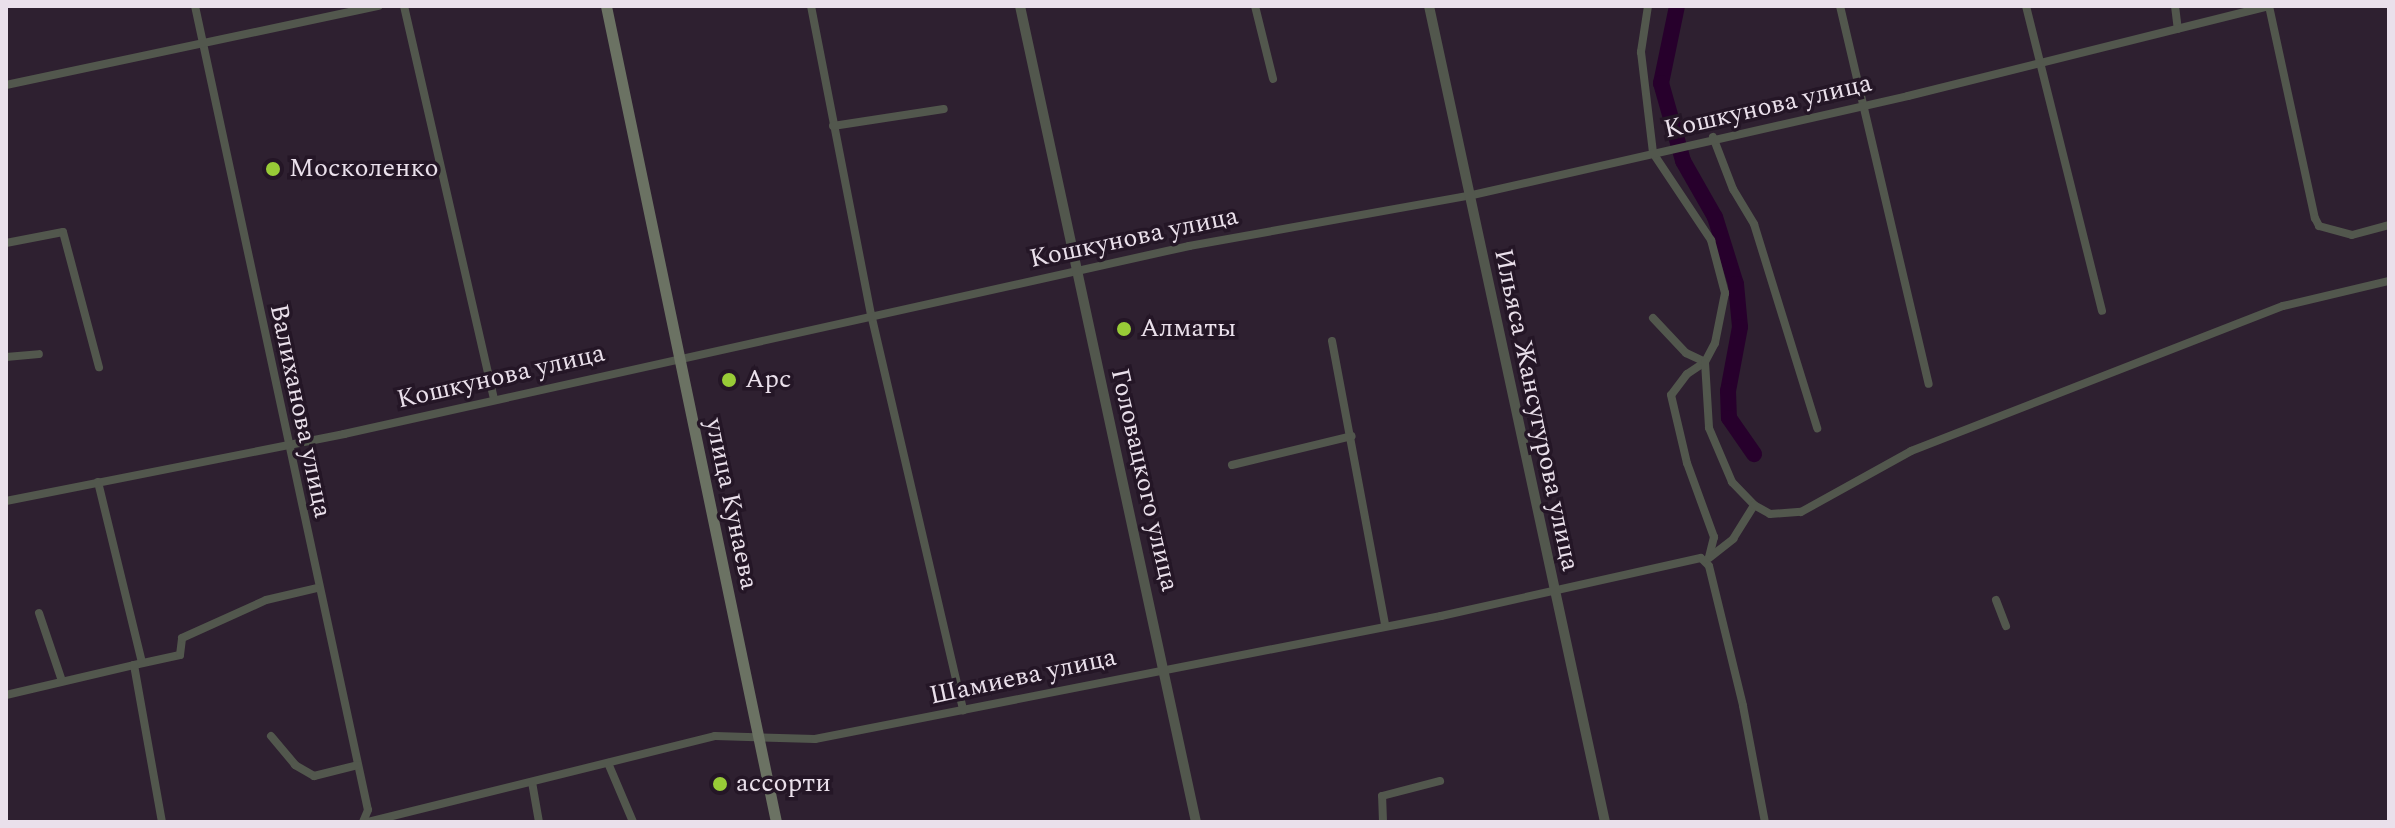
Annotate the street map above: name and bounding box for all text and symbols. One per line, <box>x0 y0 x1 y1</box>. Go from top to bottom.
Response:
street label: Кошкунова улица <box>1661 68 1875 146</box>
place label: Москоленко <box>289 153 439 185</box>
marker: Москоленко <box>264 160 282 178</box>
street label: Кошкунова улица <box>1027 201 1241 275</box>
street label: Ильяса Жансугурова улица <box>1487 246 1585 574</box>
street label: Валиханова улица <box>262 301 338 521</box>
place label: Алматы <box>1140 313 1236 345</box>
marker: Алматы <box>1115 320 1133 338</box>
street label: Кошкунова улица <box>394 338 608 416</box>
place label: Арс <box>745 364 792 396</box>
street label: Головацкого улица <box>1103 365 1185 595</box>
marker: Арс <box>720 371 738 389</box>
street label: улица Кунаева <box>698 416 764 592</box>
street label: Шамиева улица <box>927 642 1119 712</box>
place label: ассорти <box>736 768 831 800</box>
marker: ассорти <box>711 775 729 793</box>

